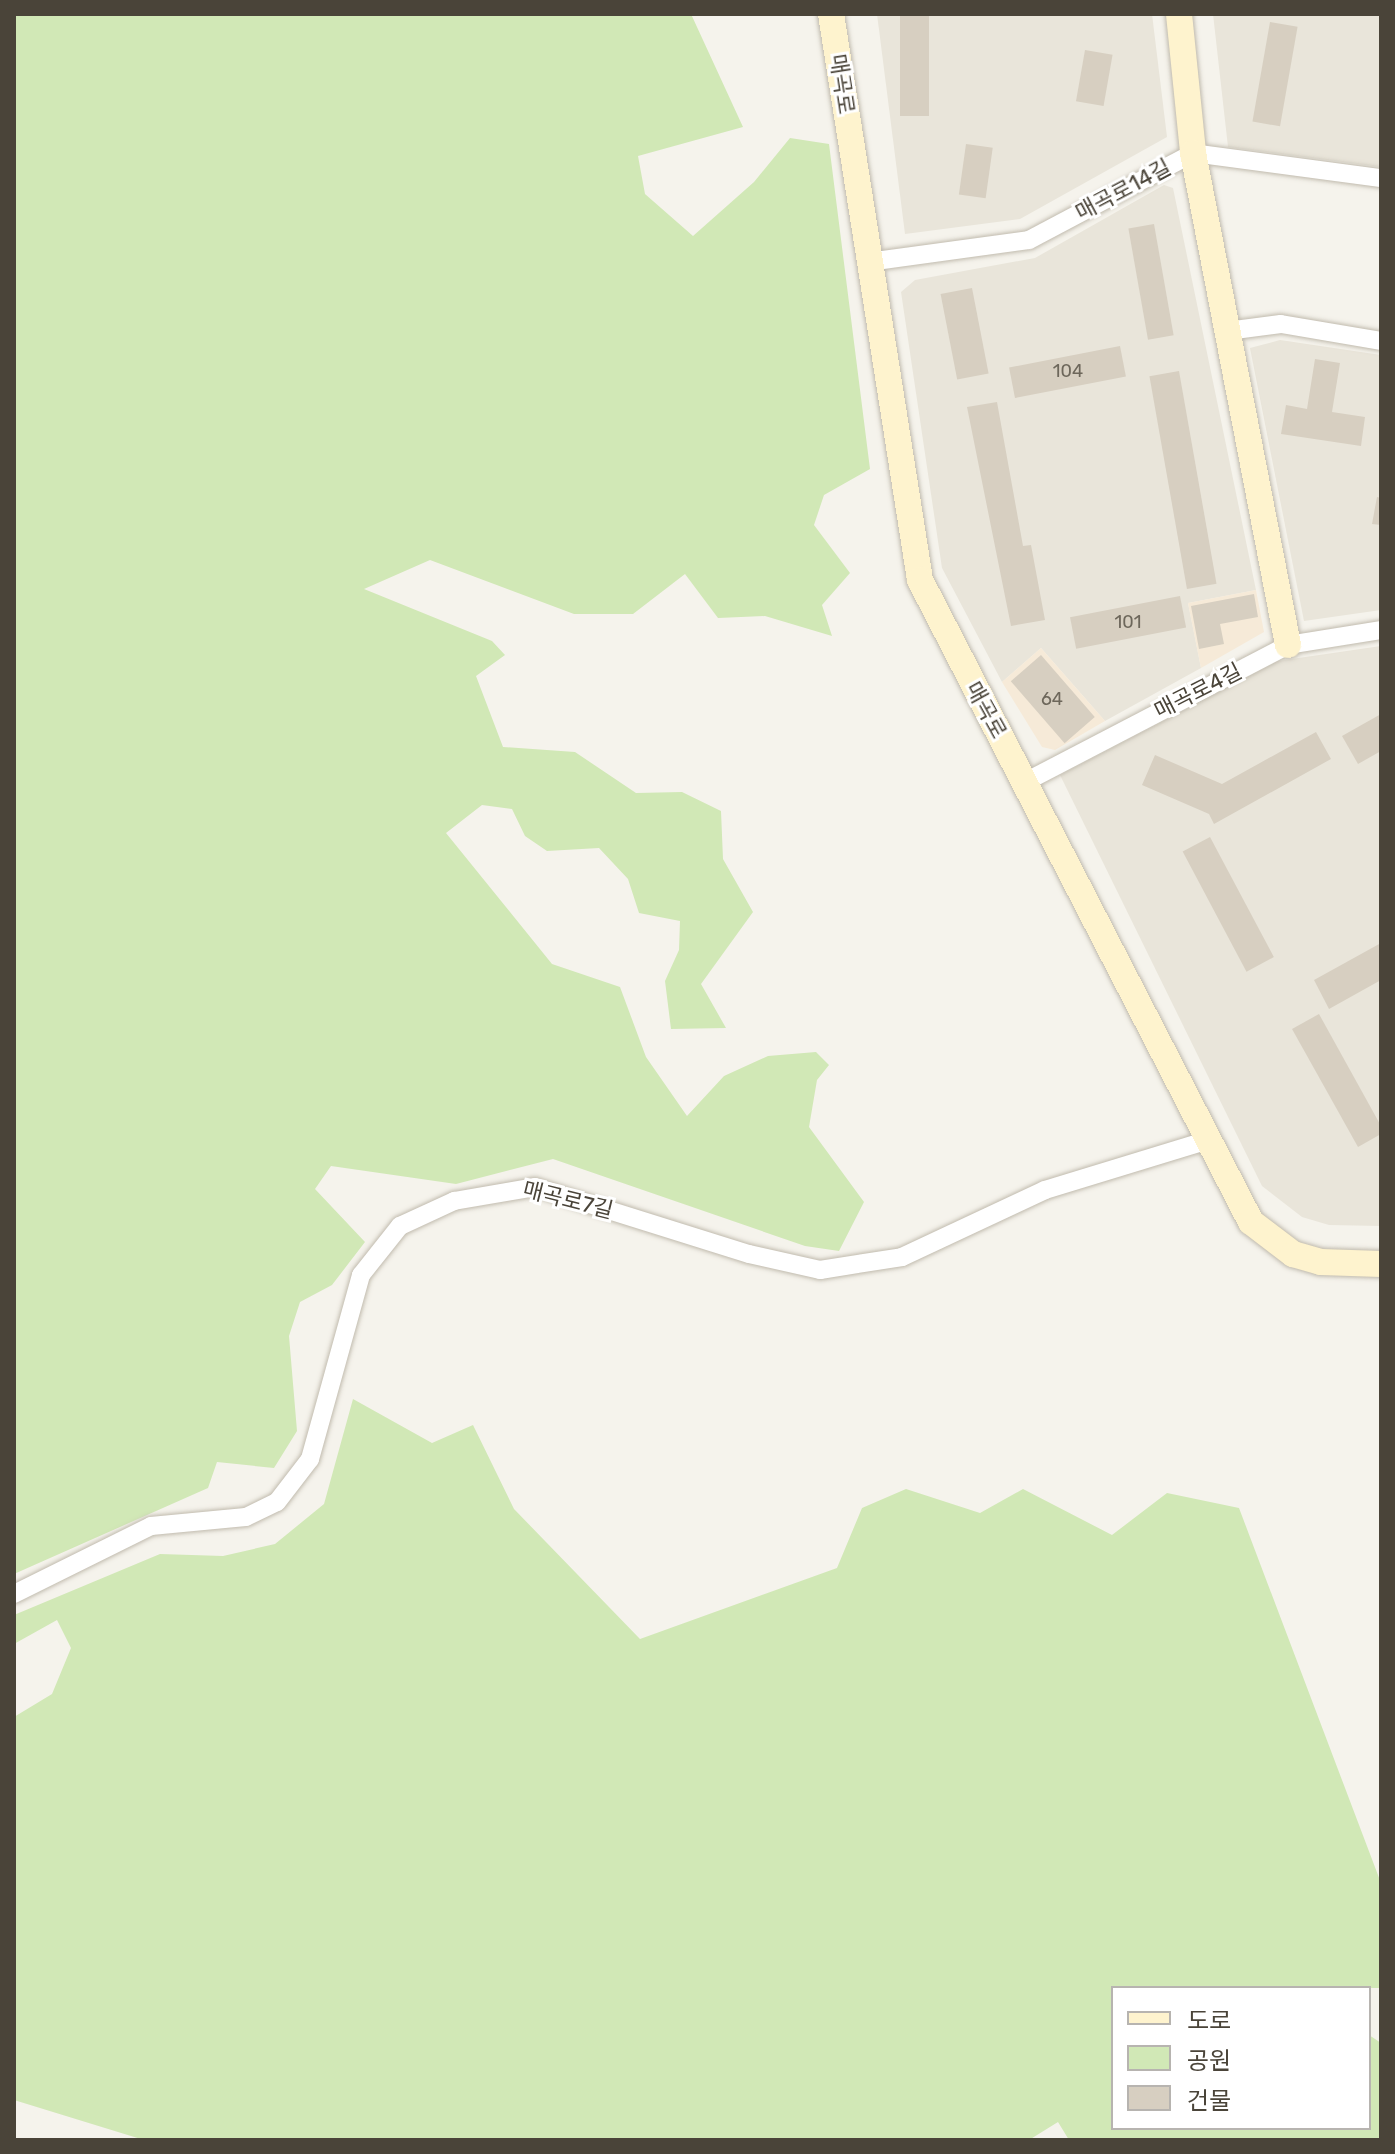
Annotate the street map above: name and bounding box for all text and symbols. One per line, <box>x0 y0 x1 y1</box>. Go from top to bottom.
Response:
street label: 매곡로 <box>824 52 860 116</box>
street label: 매곡로14길 <box>1071 154 1175 226</box>
house number: 104 <box>1053 360 1083 382</box>
house number: 101 <box>1115 611 1141 633</box>
street label: 매곡로4길 <box>1150 658 1246 724</box>
street label: 매곡로 <box>960 677 1012 743</box>
house number: 64 <box>1041 688 1063 710</box>
street label: 매곡로7길 <box>520 1176 616 1224</box>
legend <box>1111 1986 1371 2130</box>
text: 도로 <box>1187 2007 1231 2035</box>
text: 공원 <box>1187 2047 1231 2075</box>
text: 건물 <box>1187 2087 1231 2115</box>

